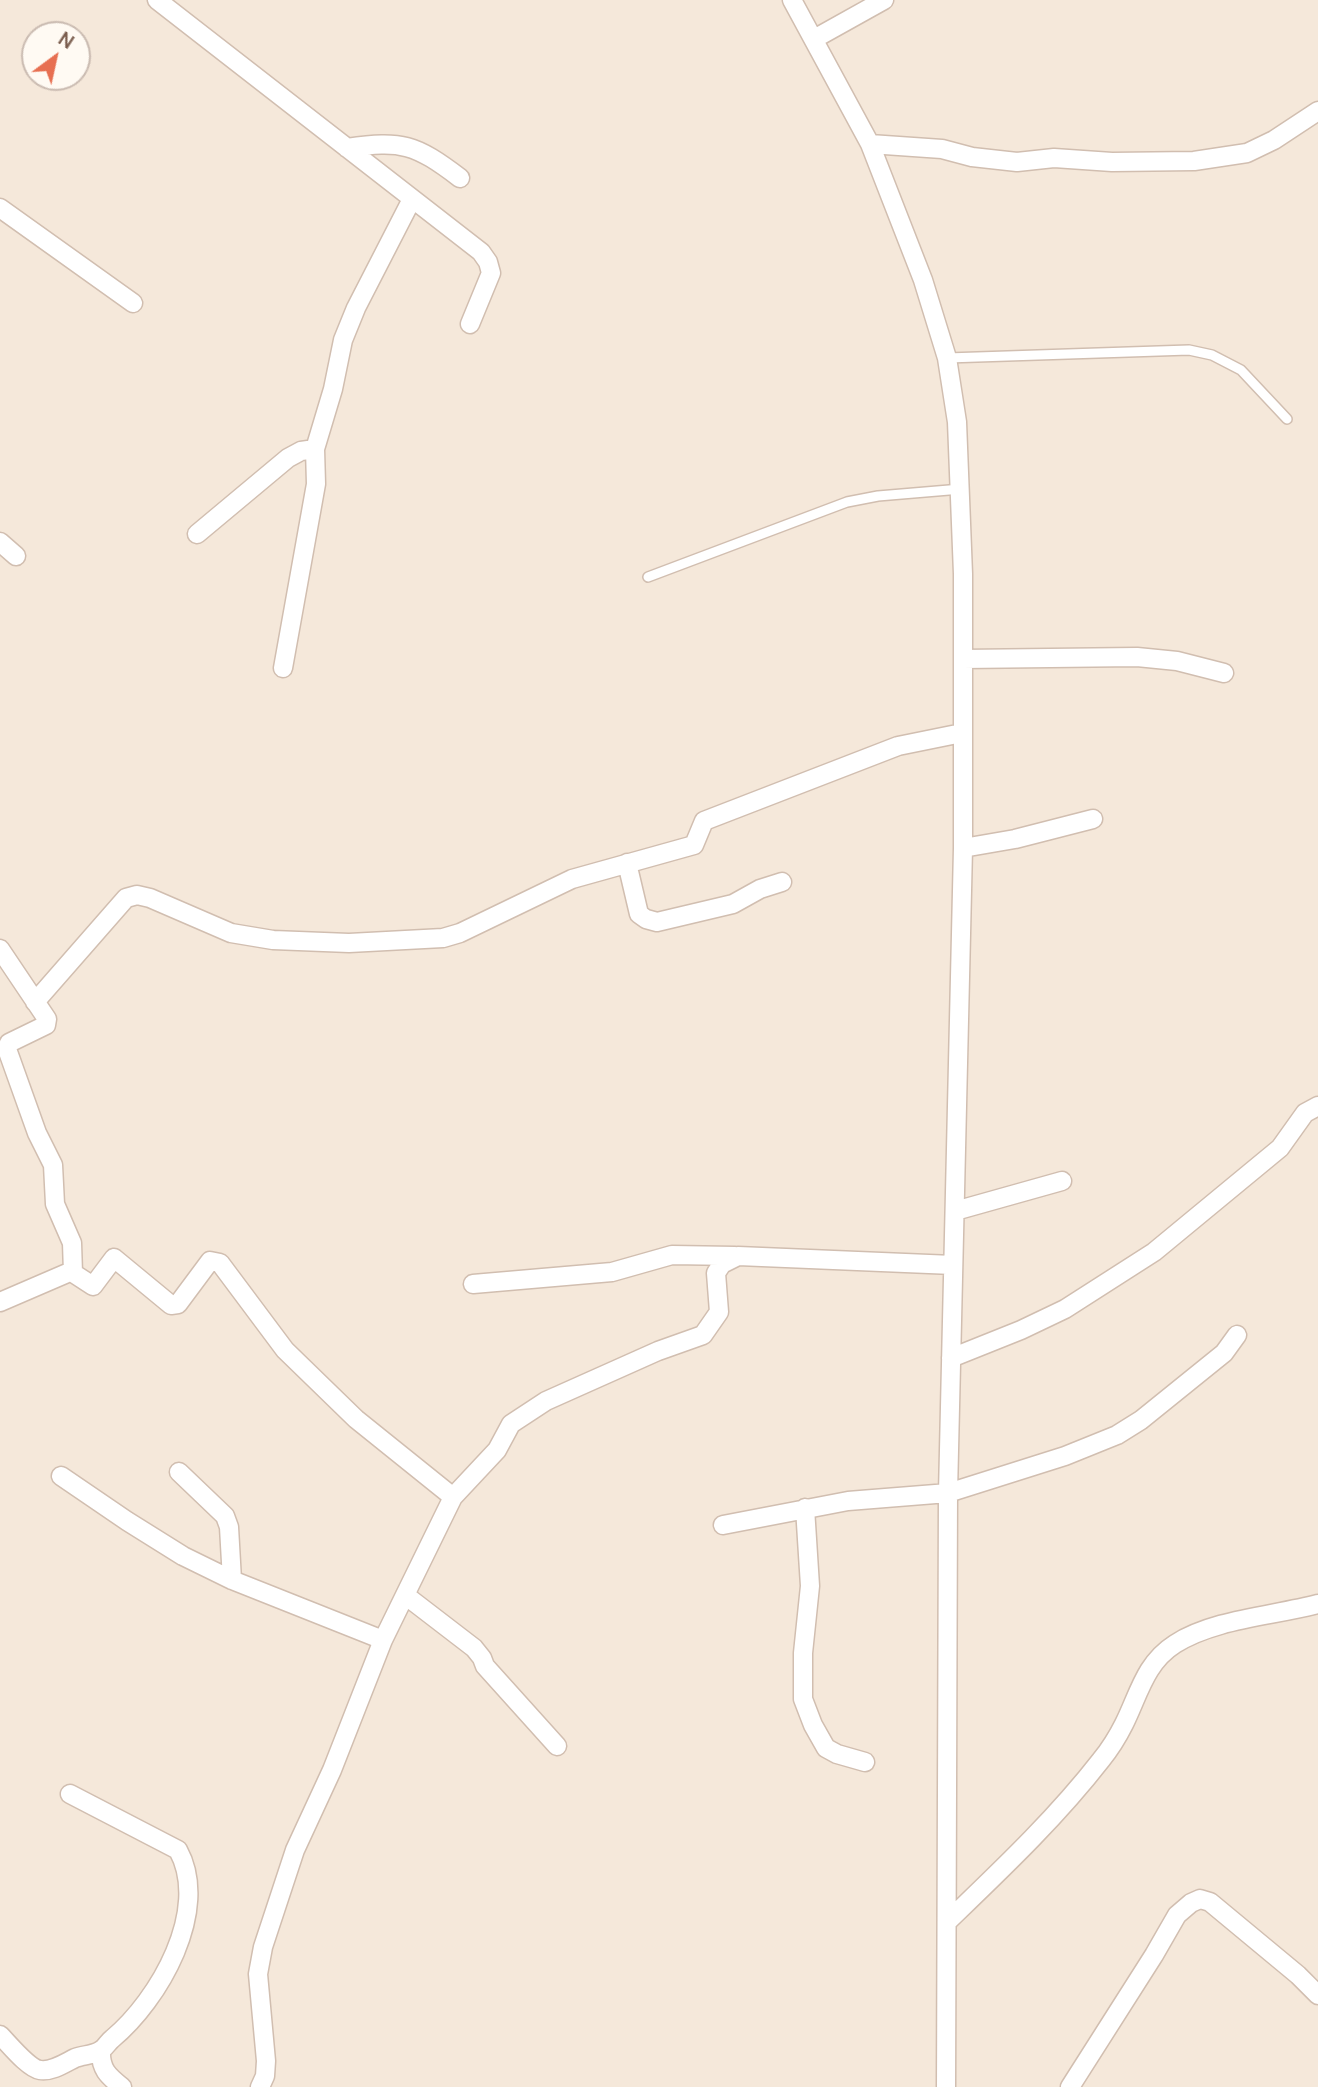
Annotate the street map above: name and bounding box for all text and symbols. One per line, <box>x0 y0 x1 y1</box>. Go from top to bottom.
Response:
north arrow <box>21 21 91 91</box>
text: N <box>54 25 79 55</box>

